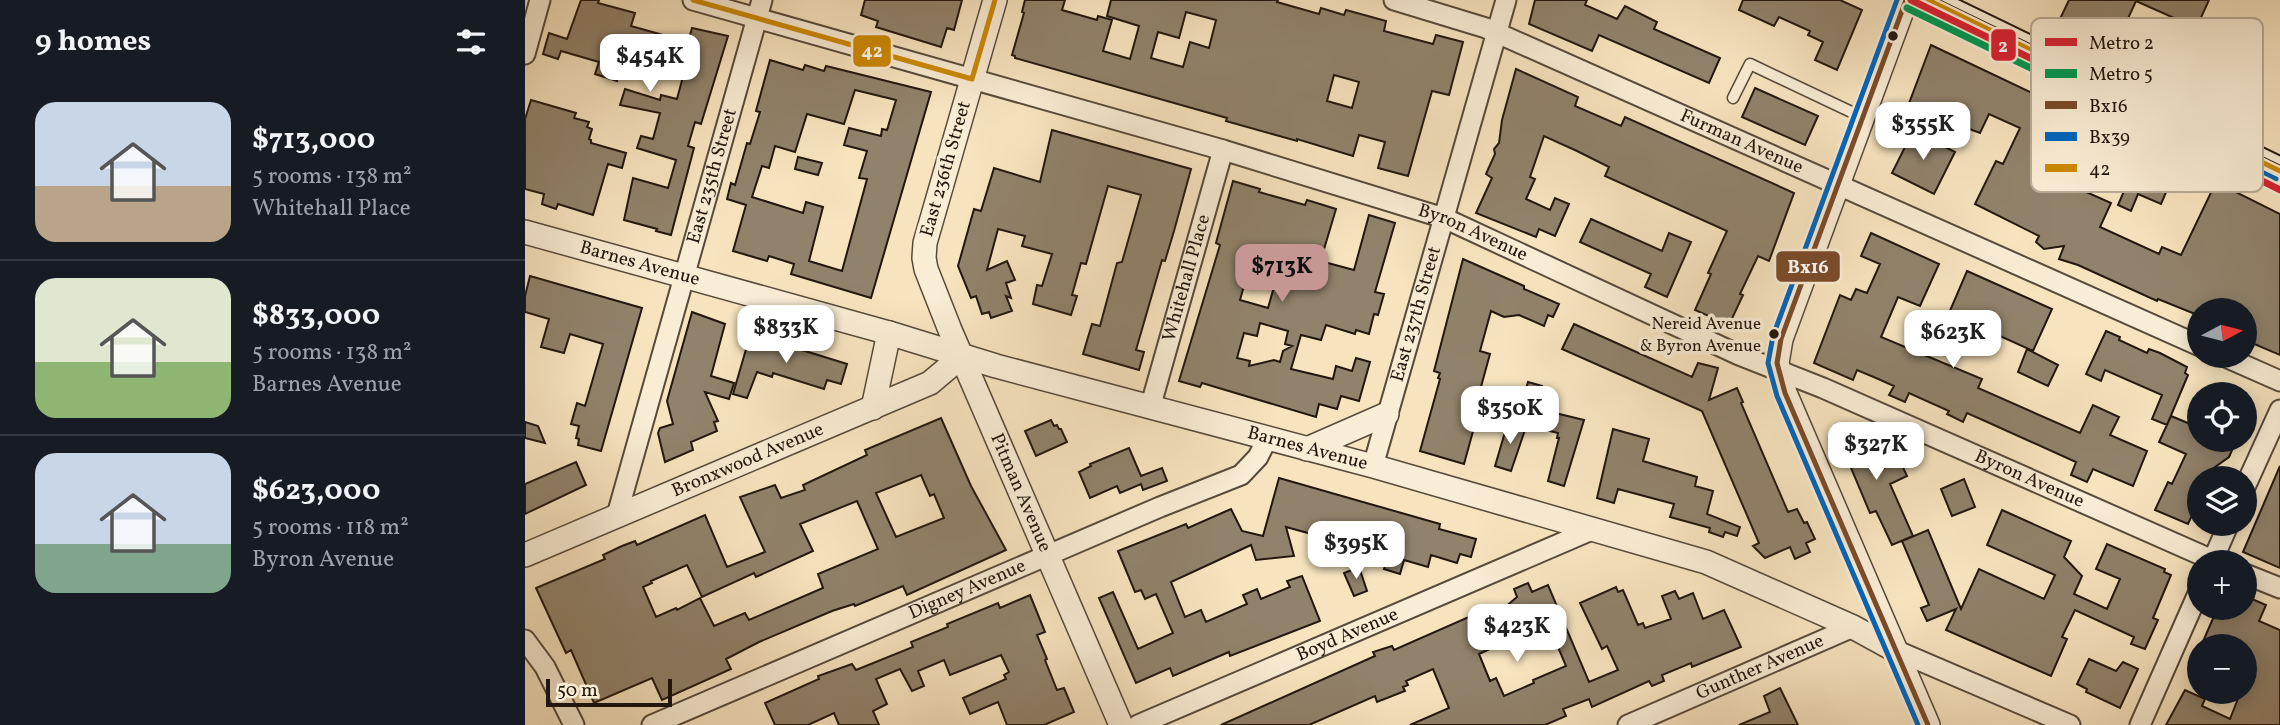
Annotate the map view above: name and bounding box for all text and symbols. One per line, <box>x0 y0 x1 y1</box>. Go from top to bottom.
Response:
legend <box>2031 18 2263 192</box>
text: 9 homes <box>35 21 151 63</box>
icon: filters <box>452 23 490 61</box>
line badge: 2 <box>1990 28 2017 62</box>
unlabelled marker <box>1886 29 1900 43</box>
text: Metro 2 <box>2089 31 2154 57</box>
pin: $454K <box>601 34 699 94</box>
line badge: 42 <box>852 34 892 68</box>
text: 2 <box>1998 34 2008 60</box>
text: 42 <box>861 39 883 65</box>
text: $454K <box>616 41 684 73</box>
text: Metro 5 <box>2089 62 2153 88</box>
text: Bx16 <box>2089 94 2128 120</box>
street label: East 236th Street <box>914 98 978 240</box>
pin: $355K <box>1874 102 1972 162</box>
street label: Furman Avenue <box>1676 103 1807 181</box>
street label: East 235th Street <box>681 105 744 247</box>
text: $355K <box>1891 109 1955 141</box>
text: $713,000 <box>252 119 375 161</box>
text: Bx39 <box>2089 125 2130 151</box>
icon: home <box>91 130 175 214</box>
text: 42 <box>2089 157 2111 183</box>
text: 5 rooms · 138 m² <box>252 161 412 193</box>
text: Whitehall Place <box>252 193 411 225</box>
street label: Byron Avenue <box>1415 198 1532 268</box>
street label: Whitehall Place <box>1156 211 1217 345</box>
street label: Barnes Avenue <box>577 235 703 293</box>
street label: East 237th Street <box>1385 243 1448 385</box>
pin: $713K <box>1233 244 1331 304</box>
line badge: Bx16 <box>1775 250 1841 283</box>
text: $713K <box>1251 251 1313 283</box>
text: Bx16 <box>1787 255 1829 281</box>
text: $833,000 <box>252 295 380 337</box>
north arrow <box>2187 298 2257 368</box>
map controls <box>2187 298 2257 704</box>
icon: home <box>91 306 175 390</box>
pin: $833K <box>737 306 835 365</box>
pin: $623K <box>1904 310 2002 370</box>
text: $833K <box>753 312 819 344</box>
place label: Nereid Avenue & Byron Avenue <box>1640 313 1761 358</box>
text: $623K <box>1920 317 1986 349</box>
marker: Nereid Avenue & Byron Avenue <box>1767 327 1781 341</box>
text: 5 rooms · 138 m² <box>252 337 412 369</box>
text: Barnes Avenue <box>252 369 402 401</box>
button: locate <box>2187 382 2257 452</box>
pin: $350K <box>1461 386 1559 446</box>
text: $350K <box>1477 393 1543 425</box>
street label: Bronxwood Avenue <box>668 417 828 504</box>
street label: Barnes Avenue <box>1244 420 1371 477</box>
pin: $327K <box>1827 422 1925 482</box>
street label: Pitman Avenue <box>983 429 1058 556</box>
text: $327K <box>1844 429 1908 461</box>
street label: Byron Avenue <box>1970 443 2088 515</box>
button: layers <box>2187 466 2257 536</box>
text: $623,000 <box>252 470 380 512</box>
icon: home <box>91 481 175 565</box>
text: 5 rooms · 118 m² <box>252 512 409 544</box>
pin: $395K <box>1307 522 1405 581</box>
text: $395K <box>1324 528 1388 560</box>
text: Byron Avenue <box>252 544 394 576</box>
button: + <box>2187 550 2257 620</box>
street label: Digney Avenue <box>905 553 1030 626</box>
street label: Boyd Avenue <box>1292 602 1402 668</box>
pin: $423K <box>1468 604 1566 664</box>
text: $423K <box>1484 611 1550 643</box>
street label: Gunther Avenue <box>1692 628 1828 707</box>
button: − <box>2187 634 2257 704</box>
scale bar <box>546 676 672 708</box>
text: 50 m <box>557 678 598 704</box>

